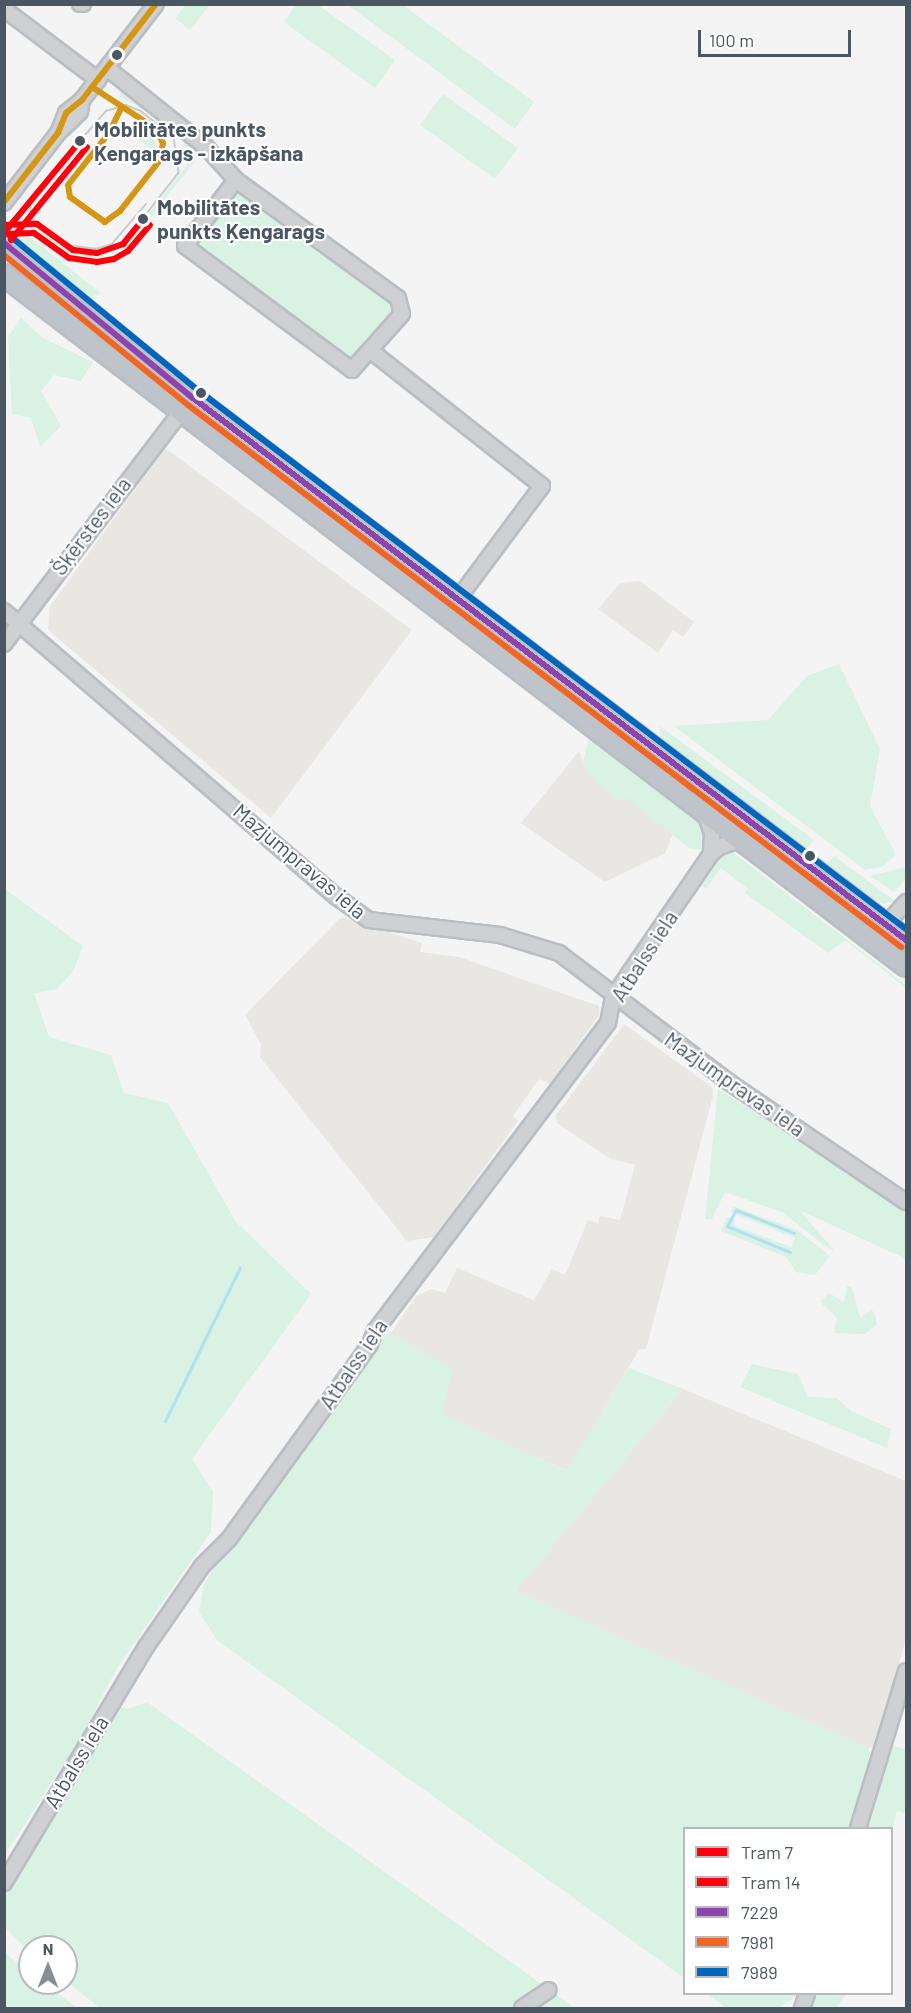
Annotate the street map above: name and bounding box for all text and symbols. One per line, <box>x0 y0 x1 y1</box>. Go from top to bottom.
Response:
scale bar <box>701 18 854 56</box>
text: 100 m <box>709 29 754 51</box>
unlabelled marker <box>111 49 123 61</box>
place label: Mobilitātes punkts Ķengarags - izkāpšana <box>94 116 303 166</box>
marker: Mobilitātes punkts Ķengarags - izkāpšana <box>71 132 89 150</box>
place label: Mobilitātes punkts Ķengarags <box>157 194 325 244</box>
marker: Mobilitātes punkts Ķengarags <box>134 210 152 228</box>
unlabelled marker <box>195 387 207 399</box>
street label: Šķērstes iela <box>46 472 136 580</box>
street label: Mazjumpravas iela <box>228 798 372 924</box>
unlabelled marker <box>804 850 816 862</box>
street label: Atbalss iela <box>605 906 683 1006</box>
street label: Mazjumpravas iela <box>660 1026 810 1142</box>
street label: Atbalss iela <box>314 1314 392 1414</box>
street label: Atbalss iela <box>39 1711 113 1813</box>
legend <box>683 1827 893 1995</box>
text: Tram 7 <box>741 1841 793 1863</box>
text: Tram 14 <box>741 1871 801 1893</box>
text: 7229 <box>741 1901 778 1923</box>
text: 7981 <box>741 1931 774 1953</box>
north arrow <box>18 1935 78 1995</box>
text: N <box>43 1939 53 1958</box>
text: 7989 <box>741 1961 778 1983</box>

